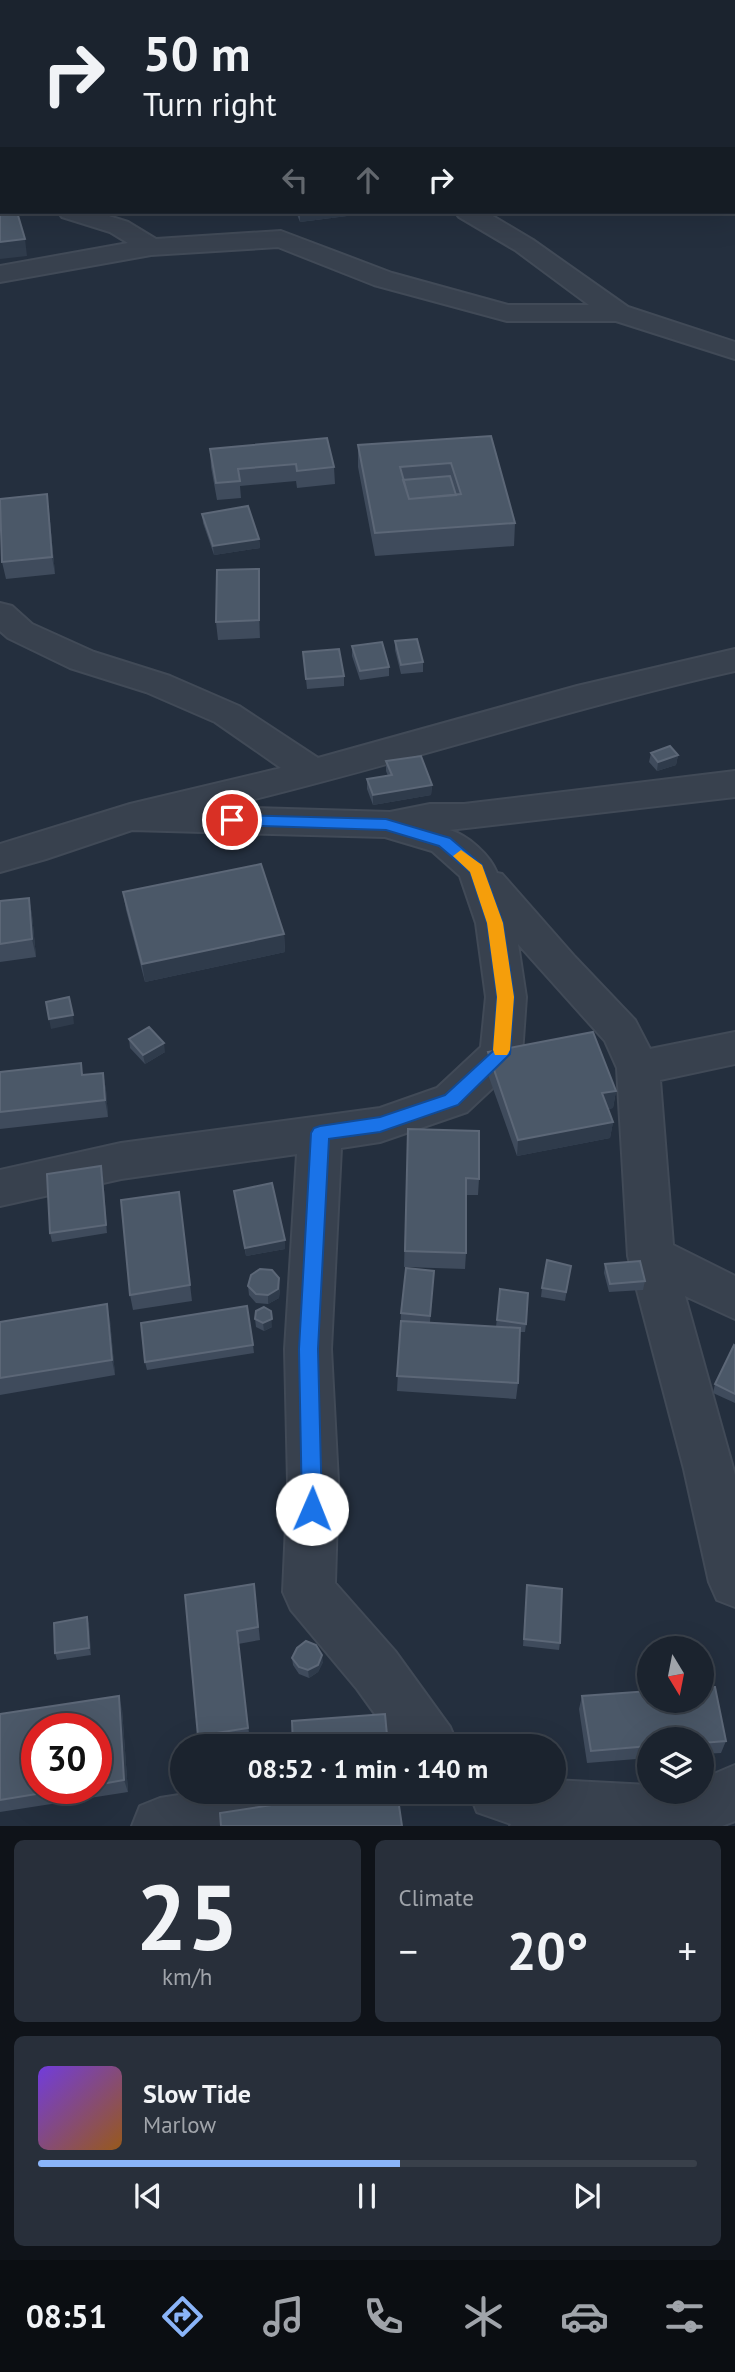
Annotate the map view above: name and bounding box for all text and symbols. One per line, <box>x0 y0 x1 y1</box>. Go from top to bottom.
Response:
text: 50 m <box>143 21 250 85</box>
icon: right <box>28 28 119 119</box>
text: Turn right <box>143 83 277 125</box>
icon: left <box>276 161 314 199</box>
icon: ahead <box>349 161 387 199</box>
icon: right <box>422 161 460 199</box>
pin <box>202 790 262 850</box>
icon: arrive <box>213 801 251 839</box>
position arrow <box>275 1472 349 1546</box>
north arrow <box>637 1636 714 1713</box>
map controls <box>637 1636 714 1804</box>
speed limit sign: 30 <box>21 1713 112 1804</box>
button: layers <box>637 1727 714 1804</box>
text: 08:52 · 1 min · 140 m <box>248 1752 488 1785</box>
text: 25 <box>136 1857 239 1975</box>
text: Climate <box>399 1883 474 1912</box>
text: 20° <box>507 1917 589 1984</box>
text: − <box>399 1926 418 1975</box>
text: + <box>678 1926 697 1975</box>
text: km/h <box>162 1962 212 1991</box>
text: Slow Tide <box>143 2077 251 2110</box>
text: Marlow <box>143 2110 216 2139</box>
icon: previous <box>129 2177 167 2215</box>
icon: pause <box>348 2177 386 2215</box>
icon: next <box>568 2177 606 2215</box>
icon: directions <box>158 2292 207 2341</box>
icon: music <box>259 2292 308 2341</box>
icon: phone <box>359 2292 408 2341</box>
icon: climate <box>459 2292 508 2341</box>
icon: car <box>560 2292 609 2341</box>
icon: filters <box>660 2292 709 2341</box>
text: 08:51 <box>26 2295 107 2337</box>

